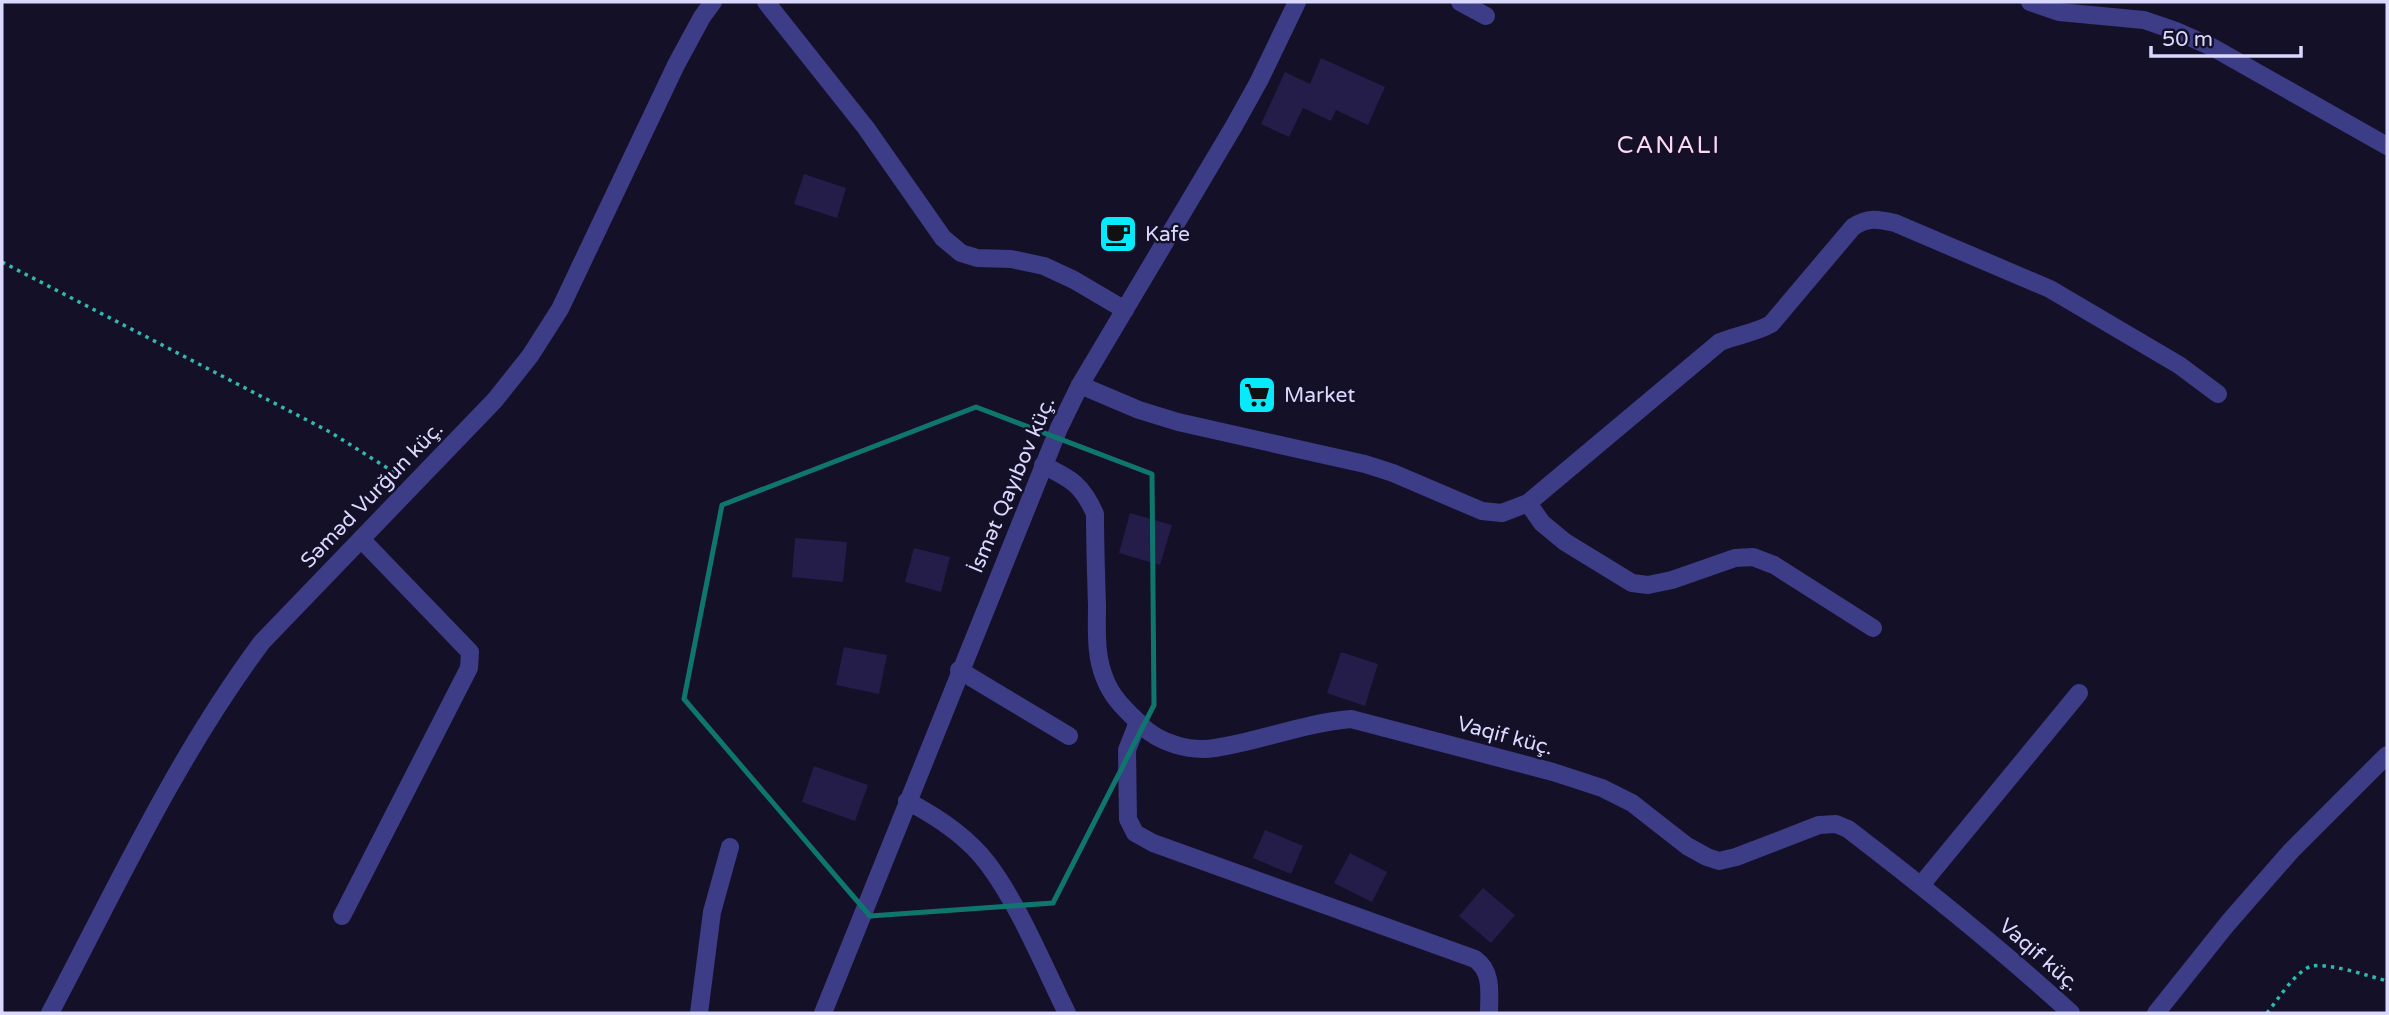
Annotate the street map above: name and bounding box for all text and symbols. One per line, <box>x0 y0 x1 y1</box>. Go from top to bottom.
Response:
scale bar <box>2151 14 2302 58</box>
text: 50 m <box>2162 27 2213 52</box>
district label: CANALI <box>1617 131 1721 160</box>
cafe icon: Kafe <box>1097 213 1139 255</box>
place label: Kafe <box>1145 222 1190 247</box>
supermarket icon: Market <box>1236 374 1278 416</box>
place label: Market <box>1284 383 1355 408</box>
street label: İsmət Qayıbov küç. <box>964 393 1060 577</box>
street label: Səməd Vurğun küç. <box>296 417 448 573</box>
street label: Vaqif küç. <box>1454 711 1556 761</box>
street label: Vaqif küç. <box>1994 913 2084 997</box>

